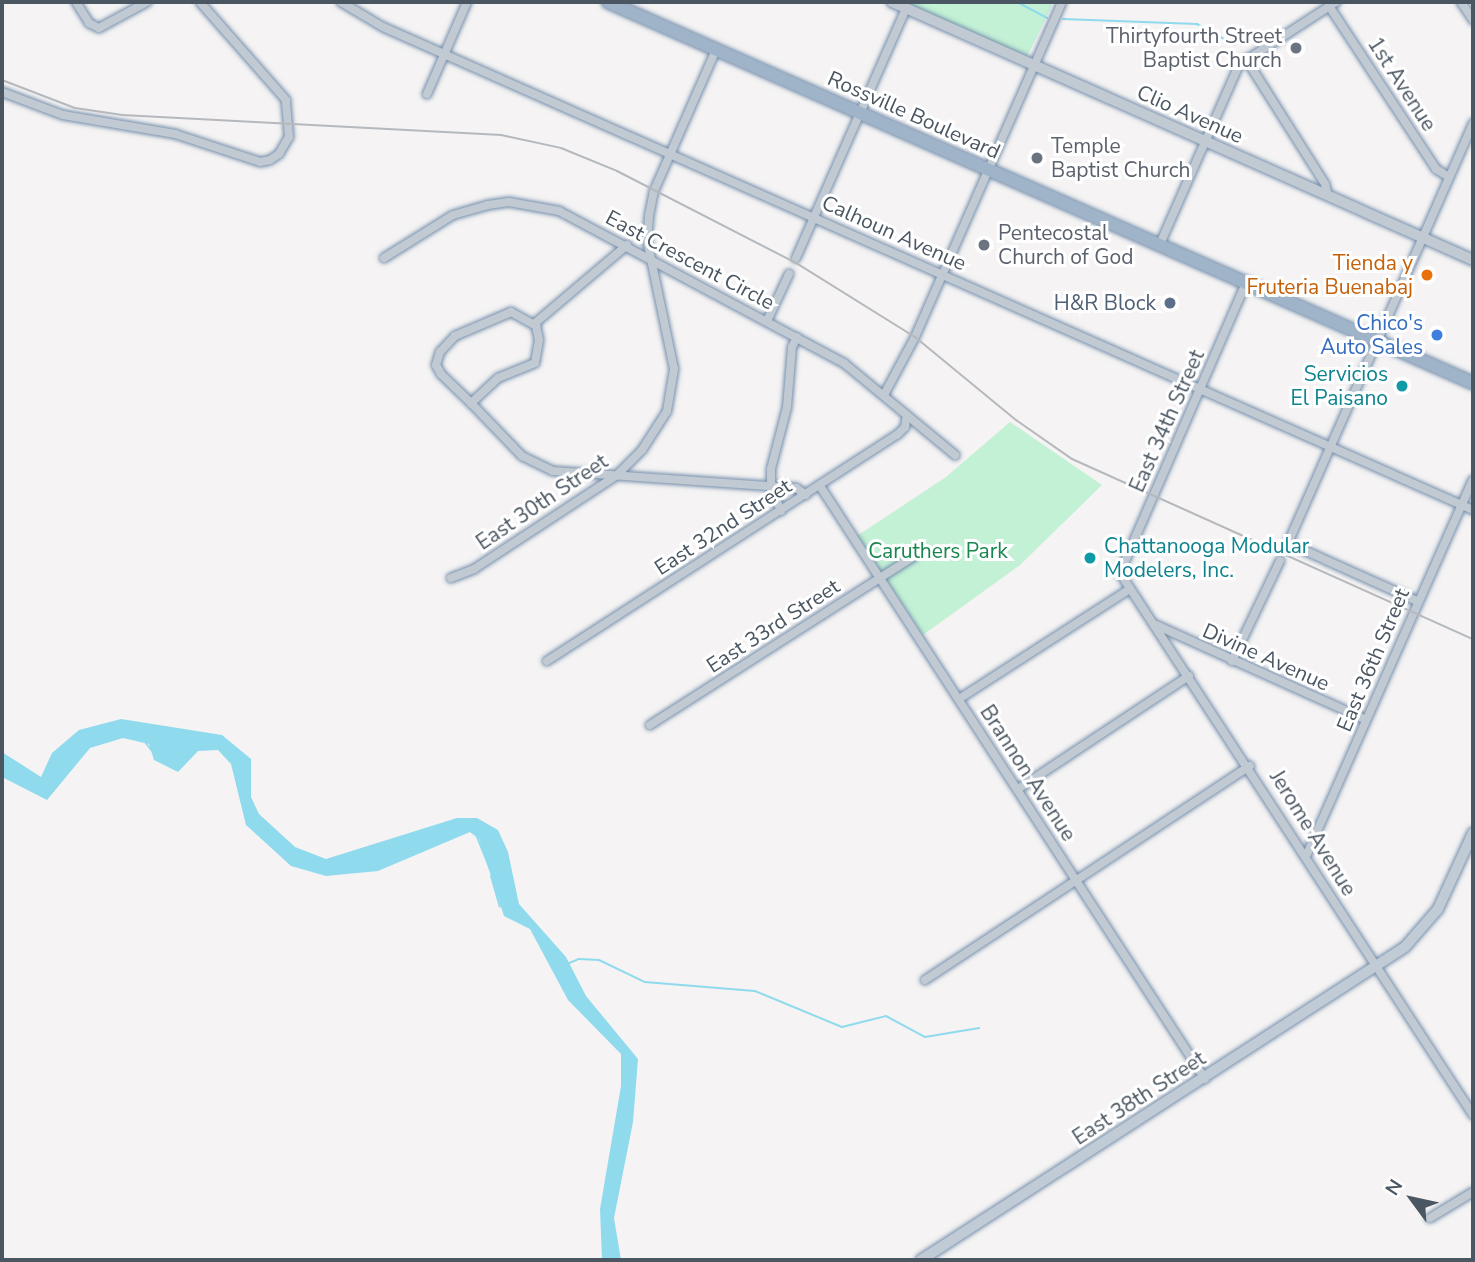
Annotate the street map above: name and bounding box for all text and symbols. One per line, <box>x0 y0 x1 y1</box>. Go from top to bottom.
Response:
place label: Thirtyfourth Street Baptist Church <box>1106 23 1282 73</box>
street label: 1st Avenue <box>1362 32 1442 136</box>
marker: Thirtyfourth Street Baptist Church <box>1288 40 1304 56</box>
street label: Rossville Boulevard <box>824 66 1004 164</box>
street label: Clio Avenue <box>1133 79 1247 149</box>
place label: Temple Baptist Church <box>1051 133 1190 183</box>
marker: Temple Baptist Church <box>1029 150 1045 166</box>
street label: Calhoun Avenue <box>818 190 970 276</box>
street label: East Crescent Circle <box>601 205 779 315</box>
place label: Pentecostal Church of God <box>998 220 1133 270</box>
marker: Pentecostal Church of God <box>976 237 992 253</box>
place label: Tienda y Fruteria Buenabaj <box>1247 250 1413 300</box>
marker: Tienda y Fruteria Buenabaj <box>1419 267 1435 283</box>
place label: H&R Block <box>1054 290 1156 316</box>
marker: H&R Block <box>1162 295 1178 311</box>
place label: Chico's Auto Sales <box>1320 310 1423 360</box>
marker: Chico's Auto Sales <box>1429 327 1445 343</box>
street label: East 34th Street <box>1124 346 1210 496</box>
place label: Servicios El Paisano <box>1291 361 1388 411</box>
marker: Servicios El Paisano <box>1394 378 1410 394</box>
street label: East 30th Street <box>471 449 613 555</box>
street label: East 32nd Street <box>650 473 796 581</box>
place label: Chattanooga Modular Modelers, Inc. <box>1104 533 1309 583</box>
park label: Caruthers Park <box>868 538 1008 564</box>
marker: Chattanooga Modular Modelers, Inc. <box>1082 550 1098 566</box>
street label: East 33rd Street <box>702 574 844 678</box>
street label: East 36th Street <box>1331 585 1415 735</box>
street label: Divine Avenue <box>1199 618 1333 696</box>
street label: Brannon Avenue <box>975 700 1081 846</box>
street label: Jerome Avenue <box>1264 766 1362 900</box>
street label: East 38th Street <box>1068 1046 1210 1150</box>
north arrow <box>1377 1164 1447 1234</box>
text: N <box>1380 1175 1409 1201</box>

